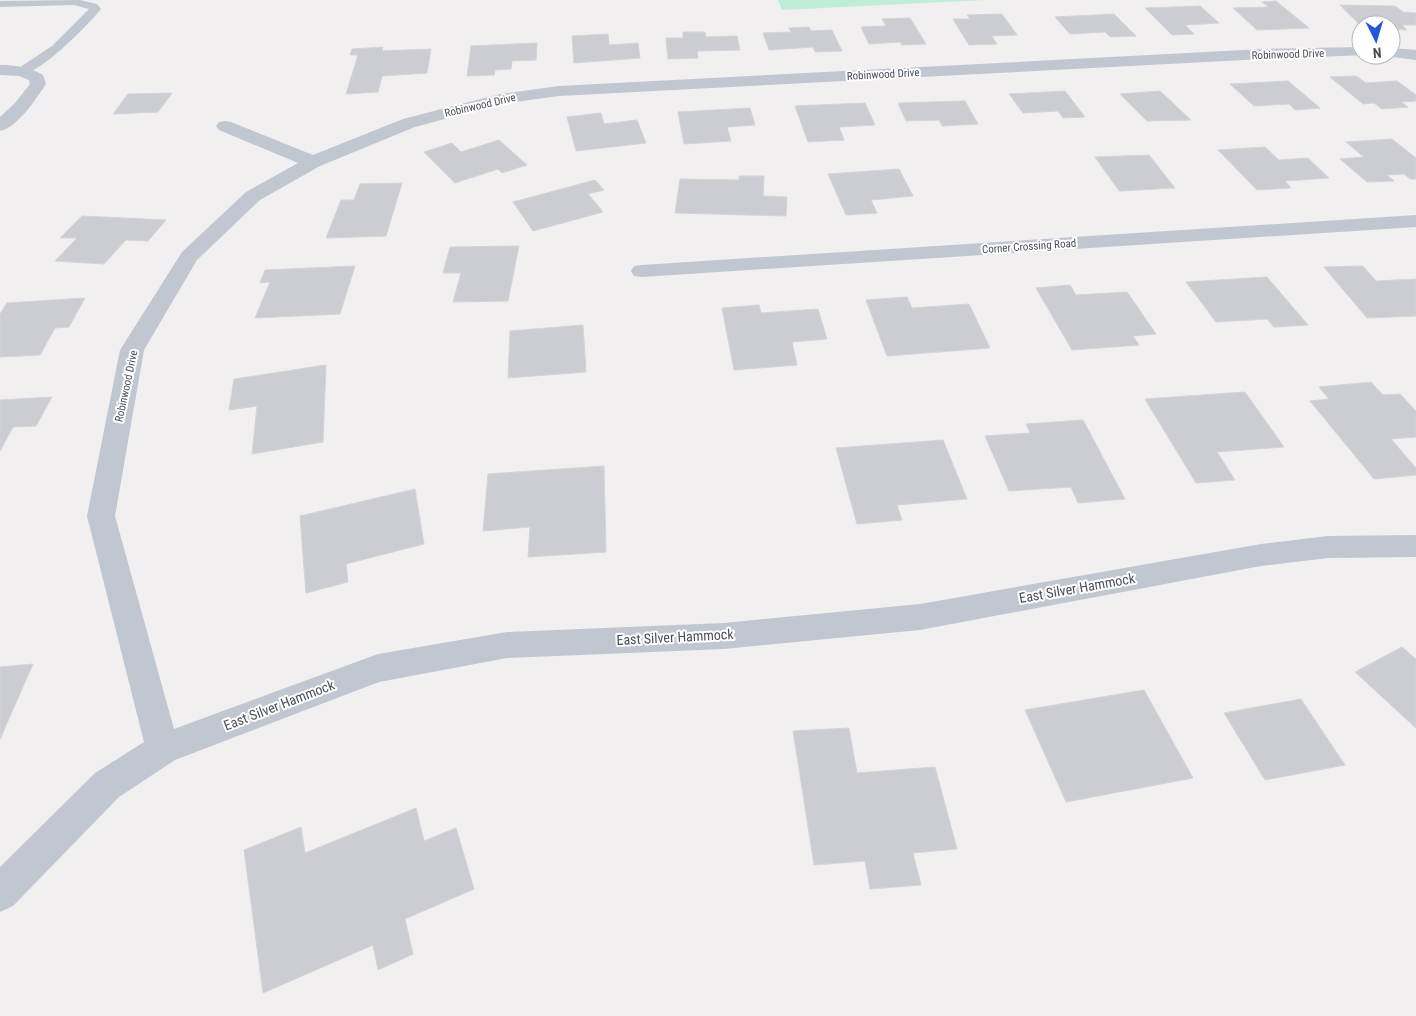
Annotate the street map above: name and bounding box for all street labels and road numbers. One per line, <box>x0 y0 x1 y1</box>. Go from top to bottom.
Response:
street label: Robinwood Drive <box>1251 47 1325 62</box>
street label: Robinwood Drive <box>846 66 920 83</box>
street label: Robinwood Drive <box>443 91 517 120</box>
street label: Corner Crossing Road <box>981 237 1077 256</box>
street label: Robinwood Drive <box>113 349 140 423</box>
street label: East Silver Hammock <box>1018 570 1137 606</box>
street label: East Silver Hammock <box>616 626 735 648</box>
street label: East Silver Hammock <box>221 676 337 733</box>

